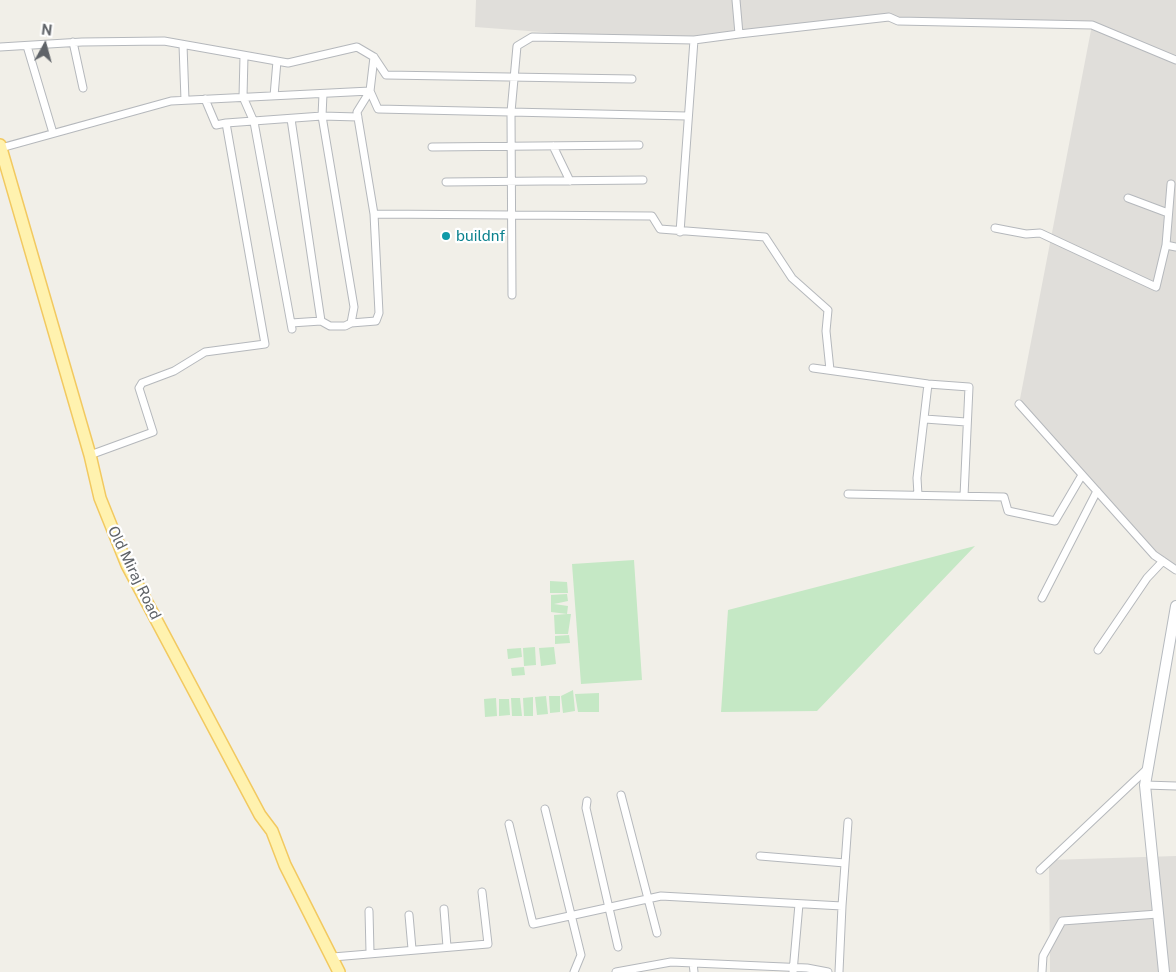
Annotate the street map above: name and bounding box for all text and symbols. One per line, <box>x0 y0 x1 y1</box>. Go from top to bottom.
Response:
north arrow <box>20 20 70 70</box>
text: N <box>40 22 53 39</box>
place label: buildnf <box>456 227 505 245</box>
marker: buildnf <box>440 230 452 242</box>
street label: Old Miraj Road <box>104 523 164 623</box>

